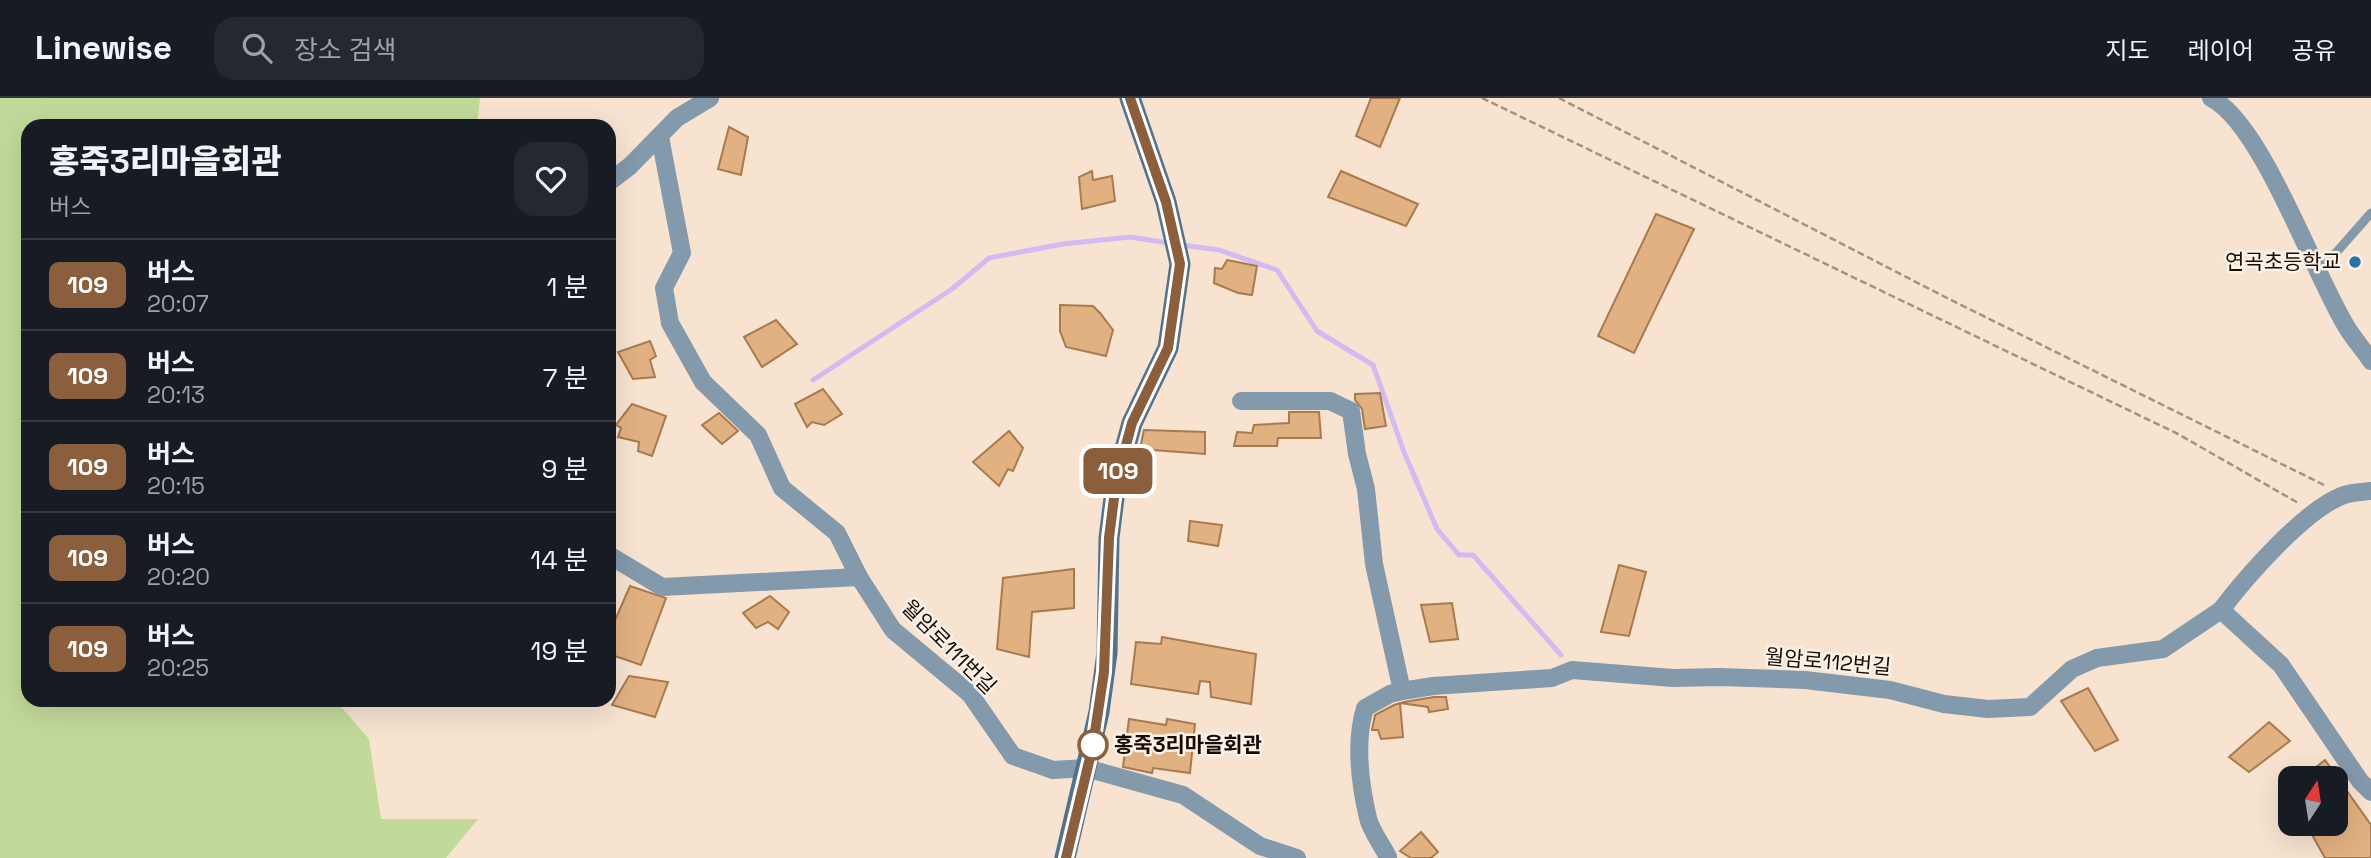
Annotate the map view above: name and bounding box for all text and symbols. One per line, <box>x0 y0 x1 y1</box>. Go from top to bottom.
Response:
search box <box>214 17 704 80</box>
text: Linewise <box>35 27 172 69</box>
icon: search <box>238 29 276 67</box>
text: 장소 검색 <box>294 33 396 67</box>
text: 지도 <box>2105 35 2150 66</box>
text: 레이어 <box>2188 35 2254 66</box>
text: 공유 <box>2292 35 2336 66</box>
text: 홍죽3리마을회관 <box>49 141 282 183</box>
button: heart <box>514 142 588 216</box>
text: 버스 <box>49 192 91 222</box>
place label: 연곡초등학교 <box>2225 248 2341 275</box>
marker: 연곡초등학교 <box>2347 254 2363 270</box>
text: 버스 <box>147 255 195 289</box>
text: 109 <box>67 269 108 300</box>
text: 1 분 <box>547 270 588 304</box>
text: 20:07 <box>147 289 209 319</box>
text: 버스 <box>147 346 195 380</box>
text: 109 <box>67 360 108 391</box>
text: 7 분 <box>543 361 588 395</box>
text: 20:13 <box>147 380 205 410</box>
text: 버스 <box>147 437 195 471</box>
line badge: 109 <box>1078 448 1158 494</box>
text: 109 <box>67 451 108 482</box>
text: 9 분 <box>541 452 588 486</box>
text: 109 <box>1097 455 1139 486</box>
text: 20:15 <box>147 471 205 501</box>
text: 버스 <box>147 528 195 562</box>
text: 109 <box>67 542 108 573</box>
text: 14 분 <box>530 543 588 577</box>
text: 20:20 <box>147 562 210 592</box>
street label: 월암로111번길 <box>896 594 1002 700</box>
text: 버스 <box>147 619 195 653</box>
text: 109 <box>67 633 108 664</box>
text: 19 분 <box>531 634 588 668</box>
street label: 월암로112번길 <box>1764 643 1892 680</box>
text: 20:25 <box>147 653 209 683</box>
marker: 홍죽3리마을회관 <box>1078 730 1108 760</box>
place label: 홍죽3리마을회관 <box>1114 731 1262 758</box>
north arrow <box>2278 766 2348 836</box>
map controls <box>2278 766 2348 836</box>

